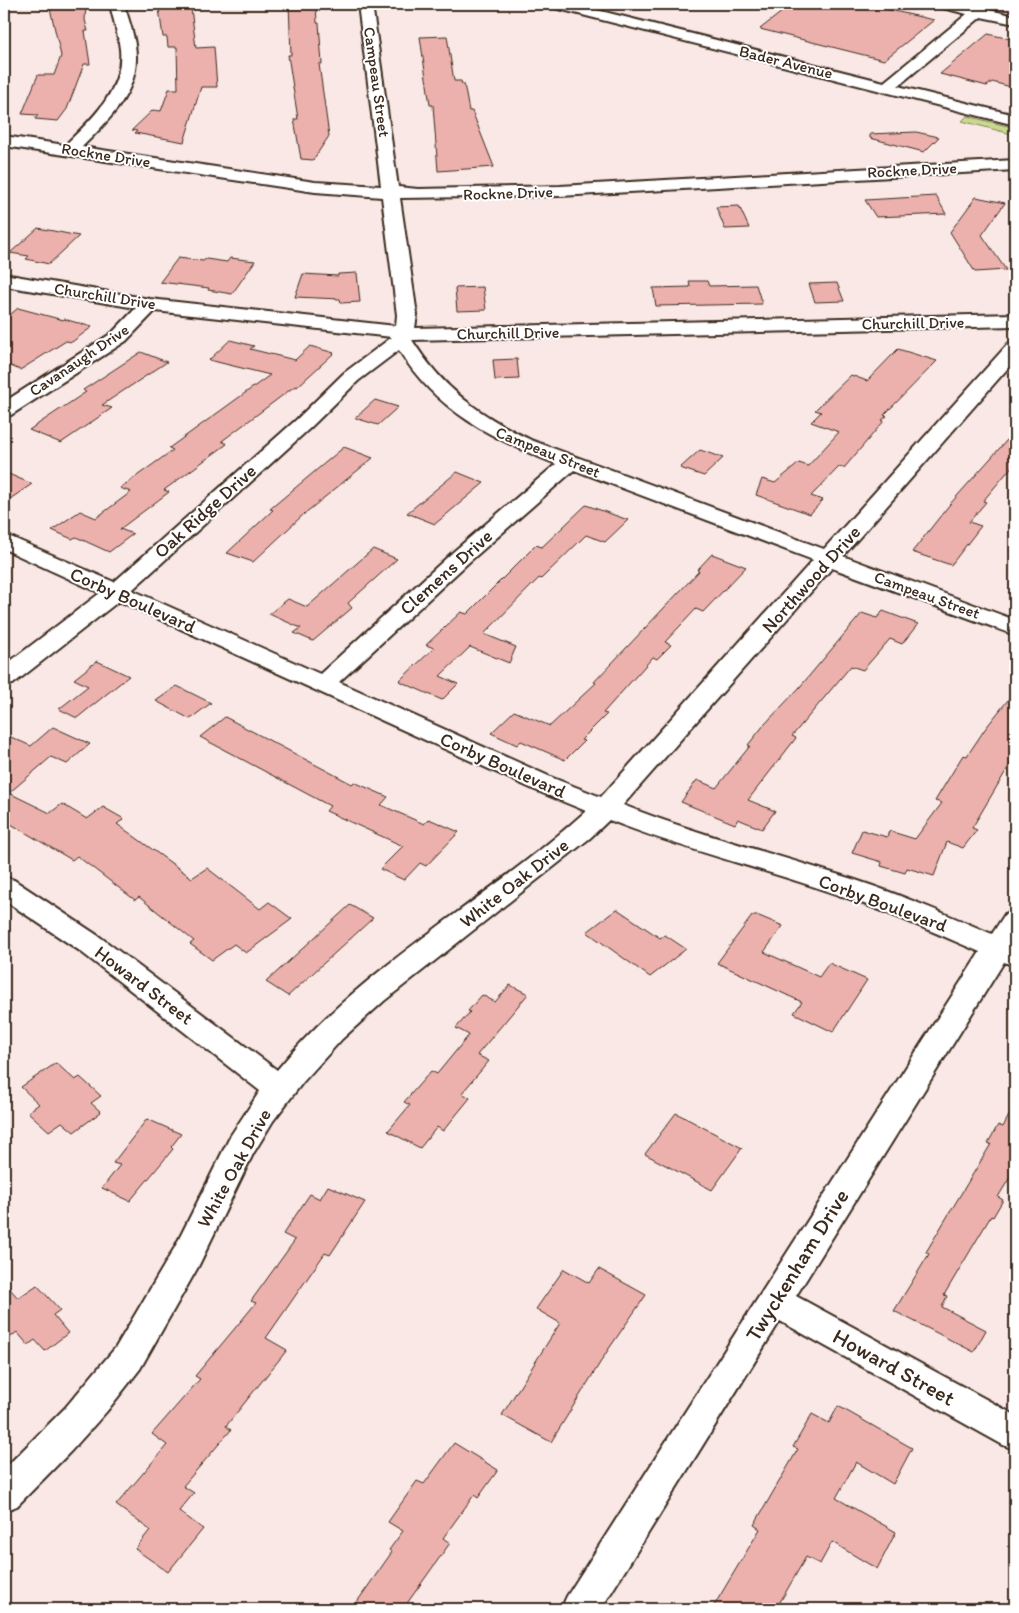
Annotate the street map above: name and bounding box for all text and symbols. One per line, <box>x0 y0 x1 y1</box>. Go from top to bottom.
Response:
street label: Campeau Street <box>360 26 394 138</box>
street label: Bader Avenue <box>737 41 835 83</box>
street label: Rockne Drive <box>60 139 152 171</box>
street label: Rockne Drive <box>867 158 957 182</box>
street label: Rockne Drive <box>463 182 553 204</box>
street label: Churchill Drive <box>53 279 157 313</box>
street label: Churchill Drive <box>861 313 965 333</box>
street label: Cavanaugh Drive <box>26 320 133 400</box>
street label: Churchill Drive <box>456 323 560 343</box>
street label: Campeau Street <box>493 422 603 482</box>
street label: Oak Ridge Drive <box>149 459 261 563</box>
street label: Northwood Drive <box>757 520 865 638</box>
street label: Clemens Drive <box>395 524 497 620</box>
street label: Corby Boulevard <box>66 562 200 638</box>
street label: Campeau Street <box>872 567 982 623</box>
street label: Corby Boulevard <box>436 727 570 803</box>
street label: White Oak Drive <box>455 833 573 933</box>
street label: Corby Boulevard <box>815 869 951 937</box>
street label: Howard Street <box>90 941 198 1029</box>
street label: White Oak Drive <box>192 1105 276 1231</box>
street label: Twyckenham Drive <box>739 1184 855 1346</box>
street label: Howard Street <box>828 1322 960 1412</box>

